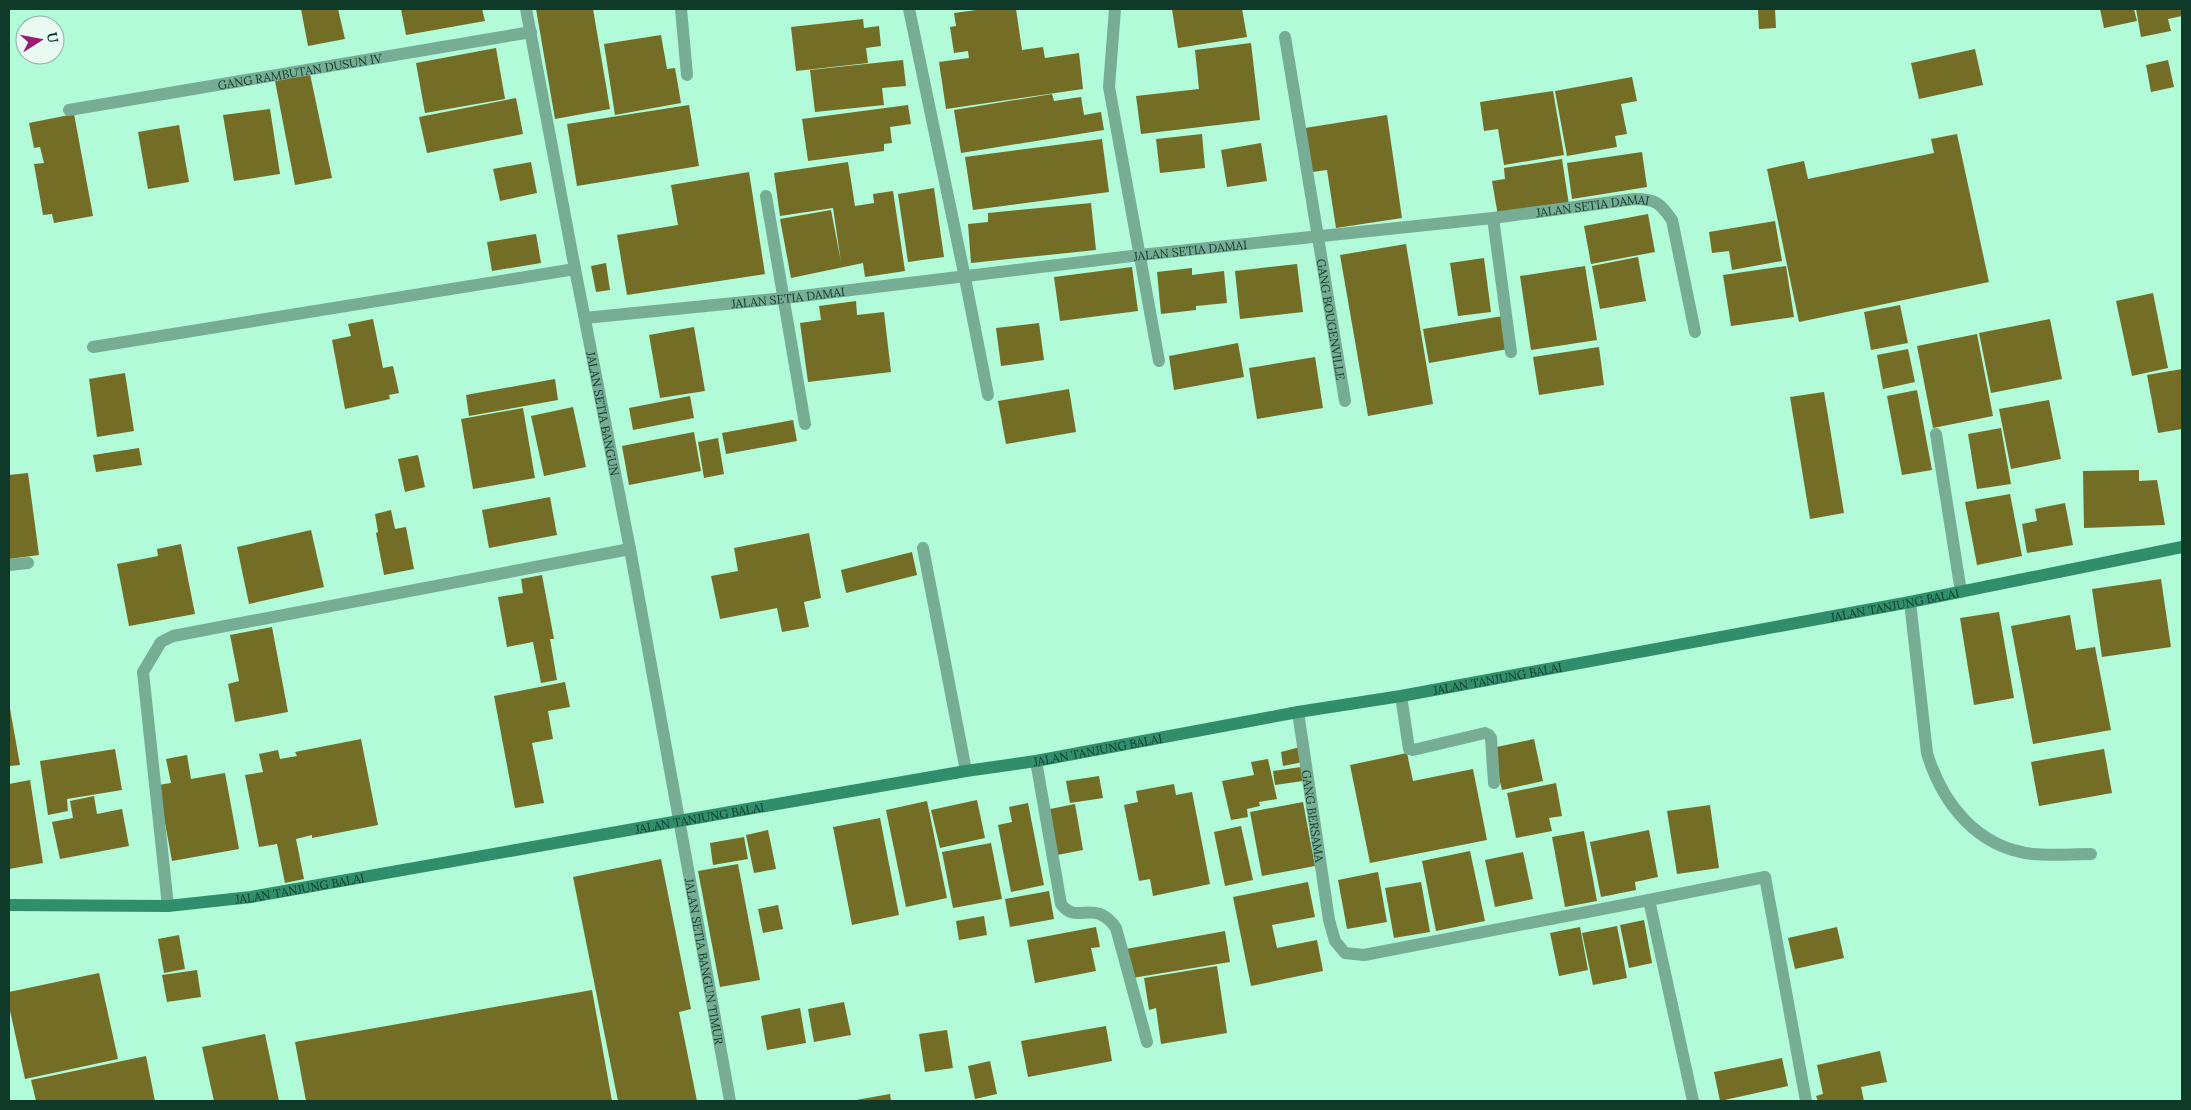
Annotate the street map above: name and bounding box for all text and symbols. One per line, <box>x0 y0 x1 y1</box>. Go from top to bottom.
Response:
north arrow <box>15 15 65 65</box>
text: U <box>43 31 63 45</box>
street label: GANG RAMBUTAN DUSUN IV <box>216 50 384 92</box>
street label: JALAN SETIA DAMAI <box>1534 191 1650 220</box>
street label: JALAN SETIA DAMAI <box>1131 236 1248 263</box>
street label: GANG BOUGENVILLE <box>1314 257 1349 381</box>
street label: JALAN SETIA DAMAI <box>729 283 846 311</box>
street label: JALAN SETIA BANGUN <box>584 349 623 477</box>
street label: JALAN TANJUNG BALAI <box>1828 585 1960 624</box>
street label: JALAN TANJUNG BALAI <box>1431 659 1563 698</box>
street label: JALAN TANJUNG BALAI <box>1031 730 1163 769</box>
street label: GANG BERSAMA <box>1299 769 1328 864</box>
street label: JALAN TANJUNG BALAI <box>633 799 765 836</box>
street label: JALAN TANJUNG BALAI <box>233 870 366 906</box>
street label: JALAN SETIA BANGUN TIMUR <box>682 876 727 1046</box>

